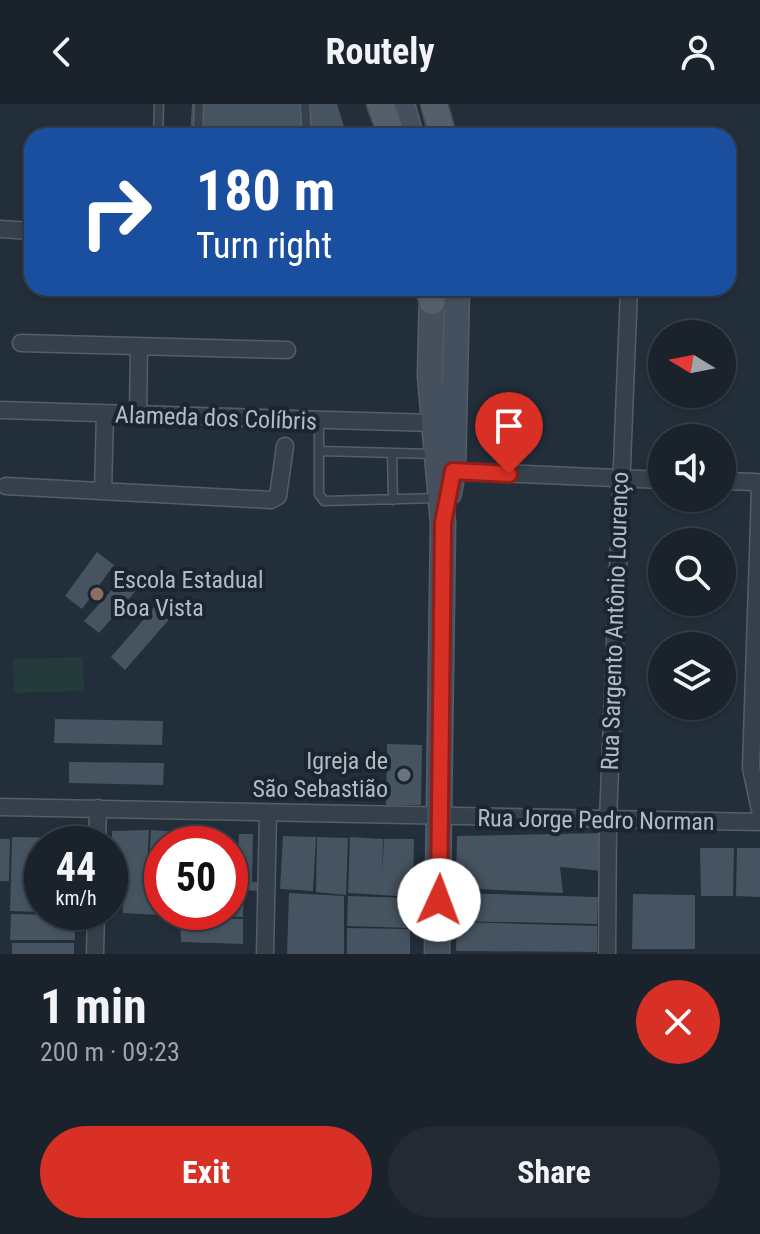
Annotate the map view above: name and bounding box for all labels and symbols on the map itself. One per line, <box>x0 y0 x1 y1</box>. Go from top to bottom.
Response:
north arrow <box>648 320 736 408</box>
pin <box>475 392 543 474</box>
street label: Alameda dos Colíbris <box>115 400 317 436</box>
street label: Rua Sargento Antônio Lourenço <box>596 471 634 771</box>
place label: Escola Estadual Boa Vista <box>113 566 264 622</box>
marker: Escola Estadual Boa Vista <box>88 585 106 603</box>
place label: Igreja de São Sebastião <box>252 747 388 803</box>
marker: Igreja de São Sebastião <box>395 766 413 784</box>
street label: Rua Jorge Pedro Norman <box>477 804 715 836</box>
speed limit sign: 50 <box>144 826 248 930</box>
position arrow <box>397 858 481 942</box>

